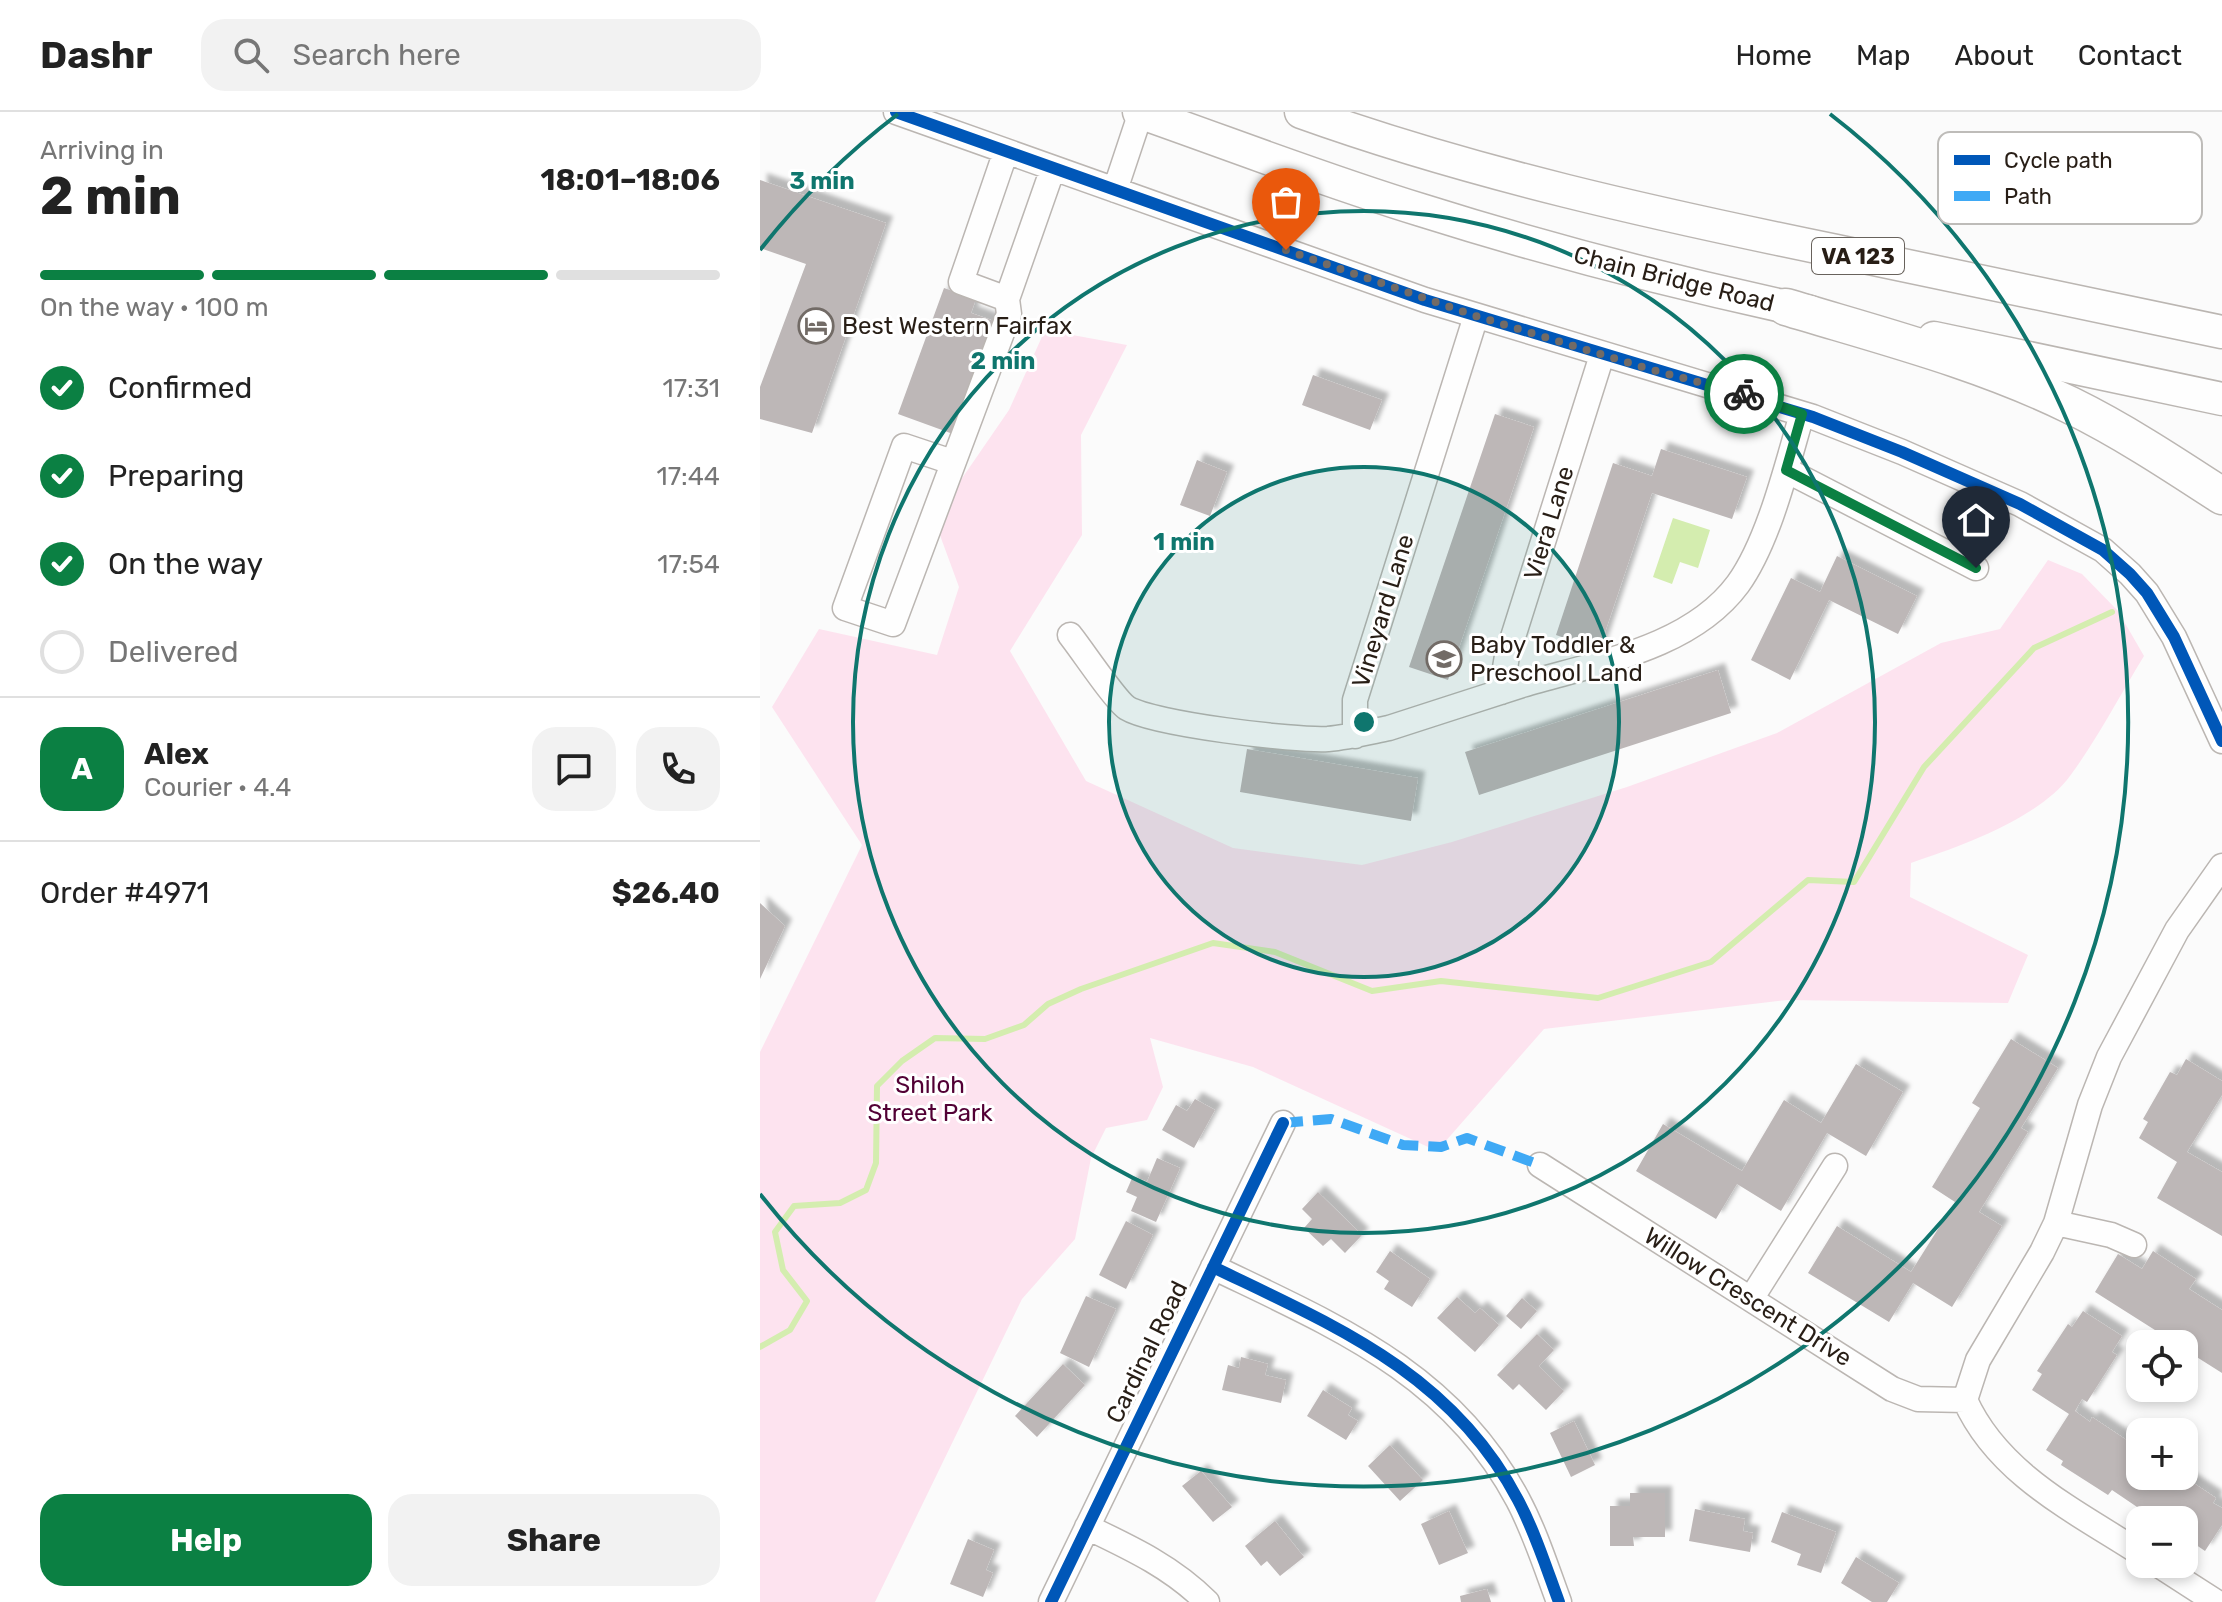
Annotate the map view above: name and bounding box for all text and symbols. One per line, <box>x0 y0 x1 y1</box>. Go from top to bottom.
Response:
search box <box>201 19 761 91</box>
text: Dashr <box>40 32 153 78</box>
icon: search <box>229 33 273 77</box>
text: Search here <box>293 37 461 73</box>
text: Home <box>1735 39 1812 72</box>
text: Map <box>1856 39 1910 72</box>
text: About <box>1954 39 2034 72</box>
text: Contact <box>2078 39 2182 72</box>
legend <box>1938 132 2202 224</box>
text: Arriving in <box>40 135 164 166</box>
text: Cycle path <box>2004 147 2113 174</box>
text: 18:01–18:06 <box>541 162 720 198</box>
text: 2 min <box>40 165 181 227</box>
text: 3 min <box>789 167 855 195</box>
pin <box>1252 168 1320 250</box>
icon: bag <box>1264 180 1308 224</box>
text: Path <box>2004 183 2052 210</box>
road number: VA 123 <box>1812 238 1904 274</box>
street label: Chain Bridge Road <box>1571 241 1777 317</box>
text: On the way · 100 m <box>40 292 269 323</box>
hotel icon: Best Western Fairfax <box>797 307 835 345</box>
place label: Best Western Fairfax <box>842 312 1072 340</box>
text: 2 min <box>971 347 1036 375</box>
courier <box>1704 354 1784 434</box>
icon: check <box>40 366 84 410</box>
text: Confirmed <box>108 370 252 406</box>
icon: bike <box>1722 372 1766 416</box>
text: 17:31 <box>663 373 720 404</box>
icon: check <box>40 454 84 498</box>
text: Preparing <box>108 458 244 494</box>
text: 17:44 <box>657 461 720 492</box>
street label: Viera Lane <box>1518 463 1580 583</box>
pin <box>1942 486 2010 568</box>
icon: home <box>1954 498 1998 542</box>
text: 1 min <box>1153 528 1215 556</box>
street label: Vineyard Lane <box>1346 531 1420 691</box>
icon: check <box>40 542 84 586</box>
text: On the way <box>108 546 263 582</box>
text: 17:54 <box>657 549 720 580</box>
place label: Baby Toddler & Preschool Land <box>1470 631 1643 687</box>
text: Delivered <box>108 634 239 670</box>
school or university icon: Baby Toddler & Preschool Land <box>1425 640 1463 678</box>
centre of rings <box>1350 708 1378 736</box>
button: chat <box>532 727 616 811</box>
button: phone <box>636 727 720 811</box>
text: Alex <box>144 736 209 772</box>
text: A <box>71 751 93 787</box>
text: Courier · 4.4 <box>144 772 291 803</box>
text: Order #4971 <box>40 875 209 911</box>
text: $26.40 <box>612 875 720 911</box>
park label: Shiloh Street Park <box>867 1071 993 1127</box>
street label: Willow Crescent Drive <box>1639 1222 1857 1372</box>
street label: Cardinal Road <box>1101 1276 1193 1428</box>
map controls <box>2126 1330 2198 1578</box>
button: locate <box>2126 1330 2198 1402</box>
button: + <box>2126 1418 2198 1490</box>
button: Help <box>40 1494 372 1586</box>
button: Share <box>388 1494 720 1586</box>
button: − <box>2126 1506 2198 1578</box>

